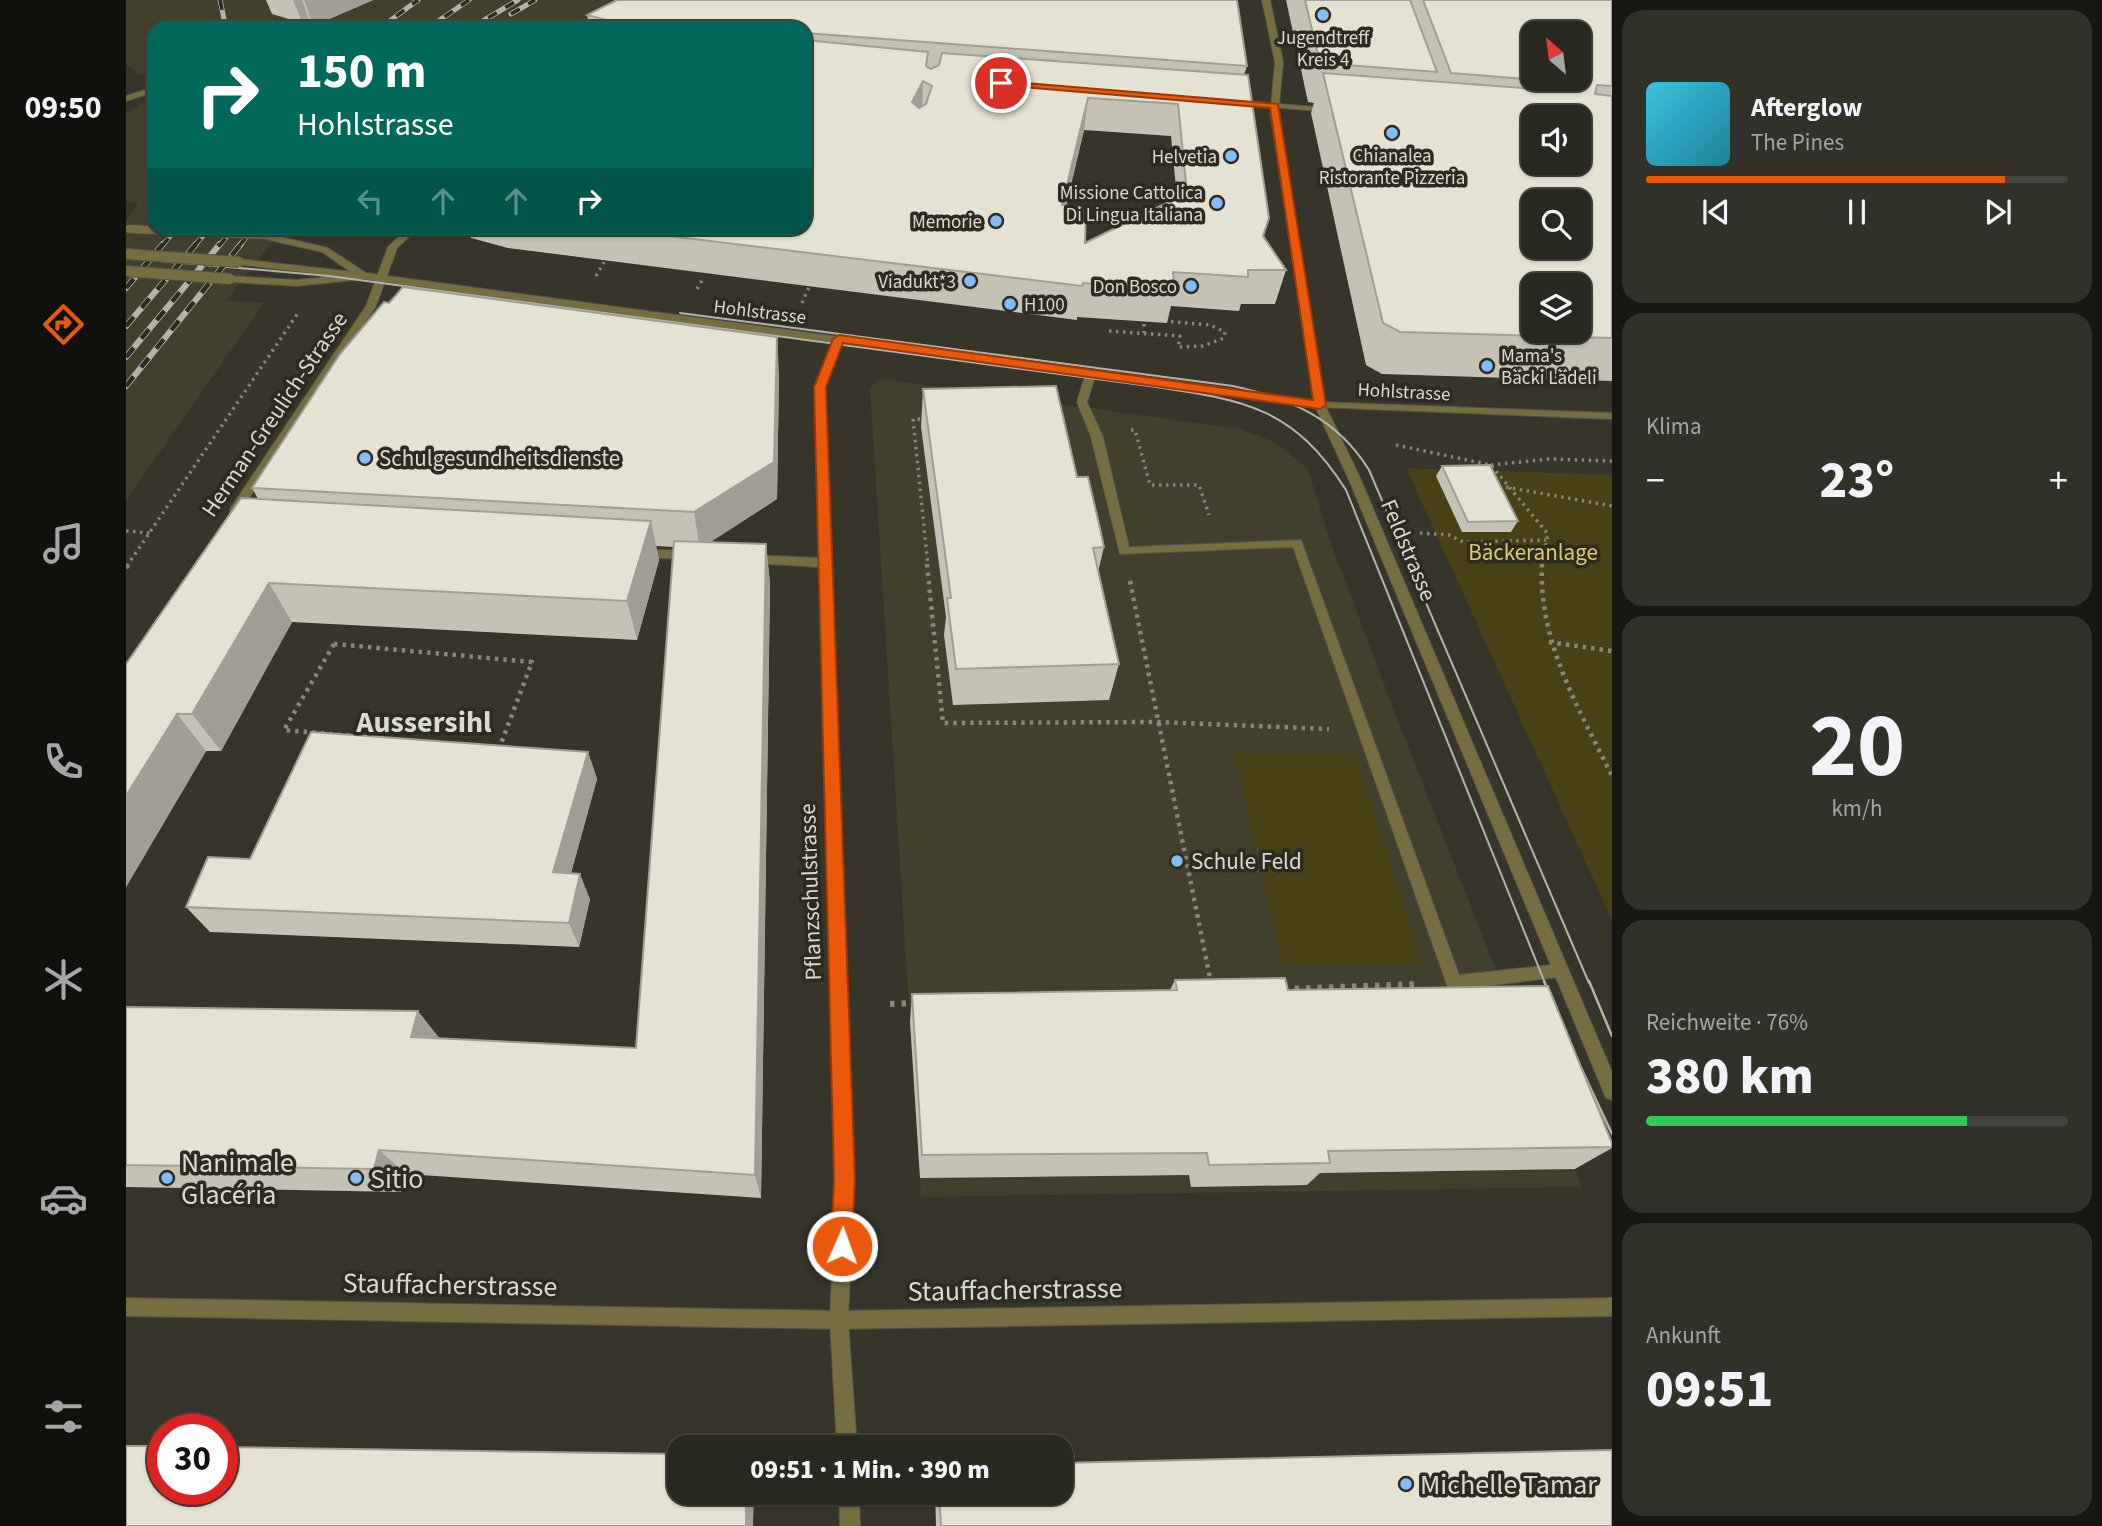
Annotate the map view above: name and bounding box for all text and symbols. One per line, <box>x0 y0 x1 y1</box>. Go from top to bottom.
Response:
marker: Jugendtreff Kreis 4 <box>1315 7 1331 23</box>
north arrow <box>1521 21 1591 91</box>
map controls <box>1521 21 1591 343</box>
place label: Jugendtreff Kreis 4 <box>1277 25 1370 74</box>
text: 150 m <box>297 37 426 107</box>
icon: right <box>182 49 273 140</box>
pin <box>971 53 1031 113</box>
icon: arrive <box>982 64 1020 102</box>
text: 09:50 <box>24 85 102 131</box>
text: Afterglow <box>1751 89 1862 126</box>
text: Hohlstrasse <box>297 102 454 148</box>
button: sound <box>1521 105 1591 175</box>
marker: Chianalea Ristorante Pizzeria <box>1384 125 1400 141</box>
text: The Pines <box>1751 126 1844 159</box>
place label: Chianalea Ristorante Pizzeria <box>1319 143 1465 192</box>
place label: Helvetia <box>1152 144 1217 171</box>
marker: Helvetia <box>1223 148 1239 164</box>
place label: Missione Cattolica Di Lingua Italiana <box>1060 180 1203 229</box>
icon: left <box>351 182 389 220</box>
icon: ahead <box>424 182 462 220</box>
icon: ahead <box>497 182 535 220</box>
icon: right <box>570 182 608 220</box>
button: search <box>1521 189 1591 259</box>
icon: previous <box>1697 193 1735 231</box>
icon: pause <box>1838 193 1876 231</box>
icon: next <box>1979 193 2017 231</box>
marker: Missione Cattolica Di Lingua Italiana <box>1209 195 1225 211</box>
place label: Memorie <box>912 209 982 236</box>
marker: Memorie <box>988 213 1004 229</box>
place label: Viadukt*3 <box>878 269 956 296</box>
marker: Viadukt*3 <box>962 273 978 289</box>
button: layers <box>1521 273 1591 343</box>
place label: Don Bosco <box>1093 274 1177 301</box>
marker: Don Bosco <box>1183 278 1199 294</box>
place label: H100 <box>1024 292 1065 319</box>
street label: Hohlstrasse <box>712 293 808 332</box>
marker: H100 <box>1002 296 1018 312</box>
icon: directions <box>39 300 88 349</box>
street label: Herman-Greulich-Strasse <box>193 305 356 523</box>
place label: Mama's Bäcki Lädeli <box>1501 343 1597 392</box>
marker: Mama's Bäcki Lädeli <box>1479 358 1495 374</box>
street label: Hohlstrasse <box>1357 377 1451 408</box>
text: Klima <box>1646 410 1702 443</box>
place label: Schulgesundheitsdienste <box>379 442 620 475</box>
text: 23° <box>1820 444 1894 518</box>
marker: Schulgesundheitsdienste <box>357 450 373 466</box>
text: − <box>1646 454 1665 508</box>
text: + <box>2049 454 2068 508</box>
street label: Feldstrasse <box>1372 494 1445 606</box>
icon: music <box>39 519 88 568</box>
park label: Bäckeranlage <box>1468 536 1598 569</box>
text: 20 <box>1809 682 1905 811</box>
district label: Aussersihl <box>355 701 492 744</box>
icon: phone <box>39 737 88 786</box>
text: km/h <box>1831 792 1883 825</box>
street label: Pflanzschulstrasse <box>791 803 830 981</box>
place label: Schule Feld <box>1191 845 1302 878</box>
marker: Schule Feld <box>1169 853 1185 869</box>
icon: climate <box>39 955 88 1004</box>
text: Reichweite · 76% <box>1646 1006 1808 1039</box>
text: 380 km <box>1646 1040 1814 1114</box>
place label: Nanimale Glacéria <box>181 1143 294 1215</box>
place label: Sitio <box>370 1159 423 1199</box>
marker: Nanimale Glacéria <box>159 1170 175 1186</box>
marker: Sitio <box>348 1170 364 1186</box>
icon: car <box>39 1174 88 1223</box>
position arrow <box>805 1209 879 1283</box>
street label: Stauffacherstrasse <box>342 1263 558 1307</box>
street label: Stauffacherstrasse <box>907 1268 1123 1312</box>
text: Ankunft <box>1646 1319 1721 1352</box>
text: 09:51 <box>1646 1353 1773 1427</box>
icon: filters <box>39 1392 88 1441</box>
speed limit sign: 30 <box>147 1414 238 1505</box>
text: 09:51 · 1 Min. · 390 m <box>750 1451 990 1488</box>
place label: Michelle Tamar <box>1420 1465 1597 1505</box>
marker: Michelle Tamar <box>1398 1476 1414 1492</box>

